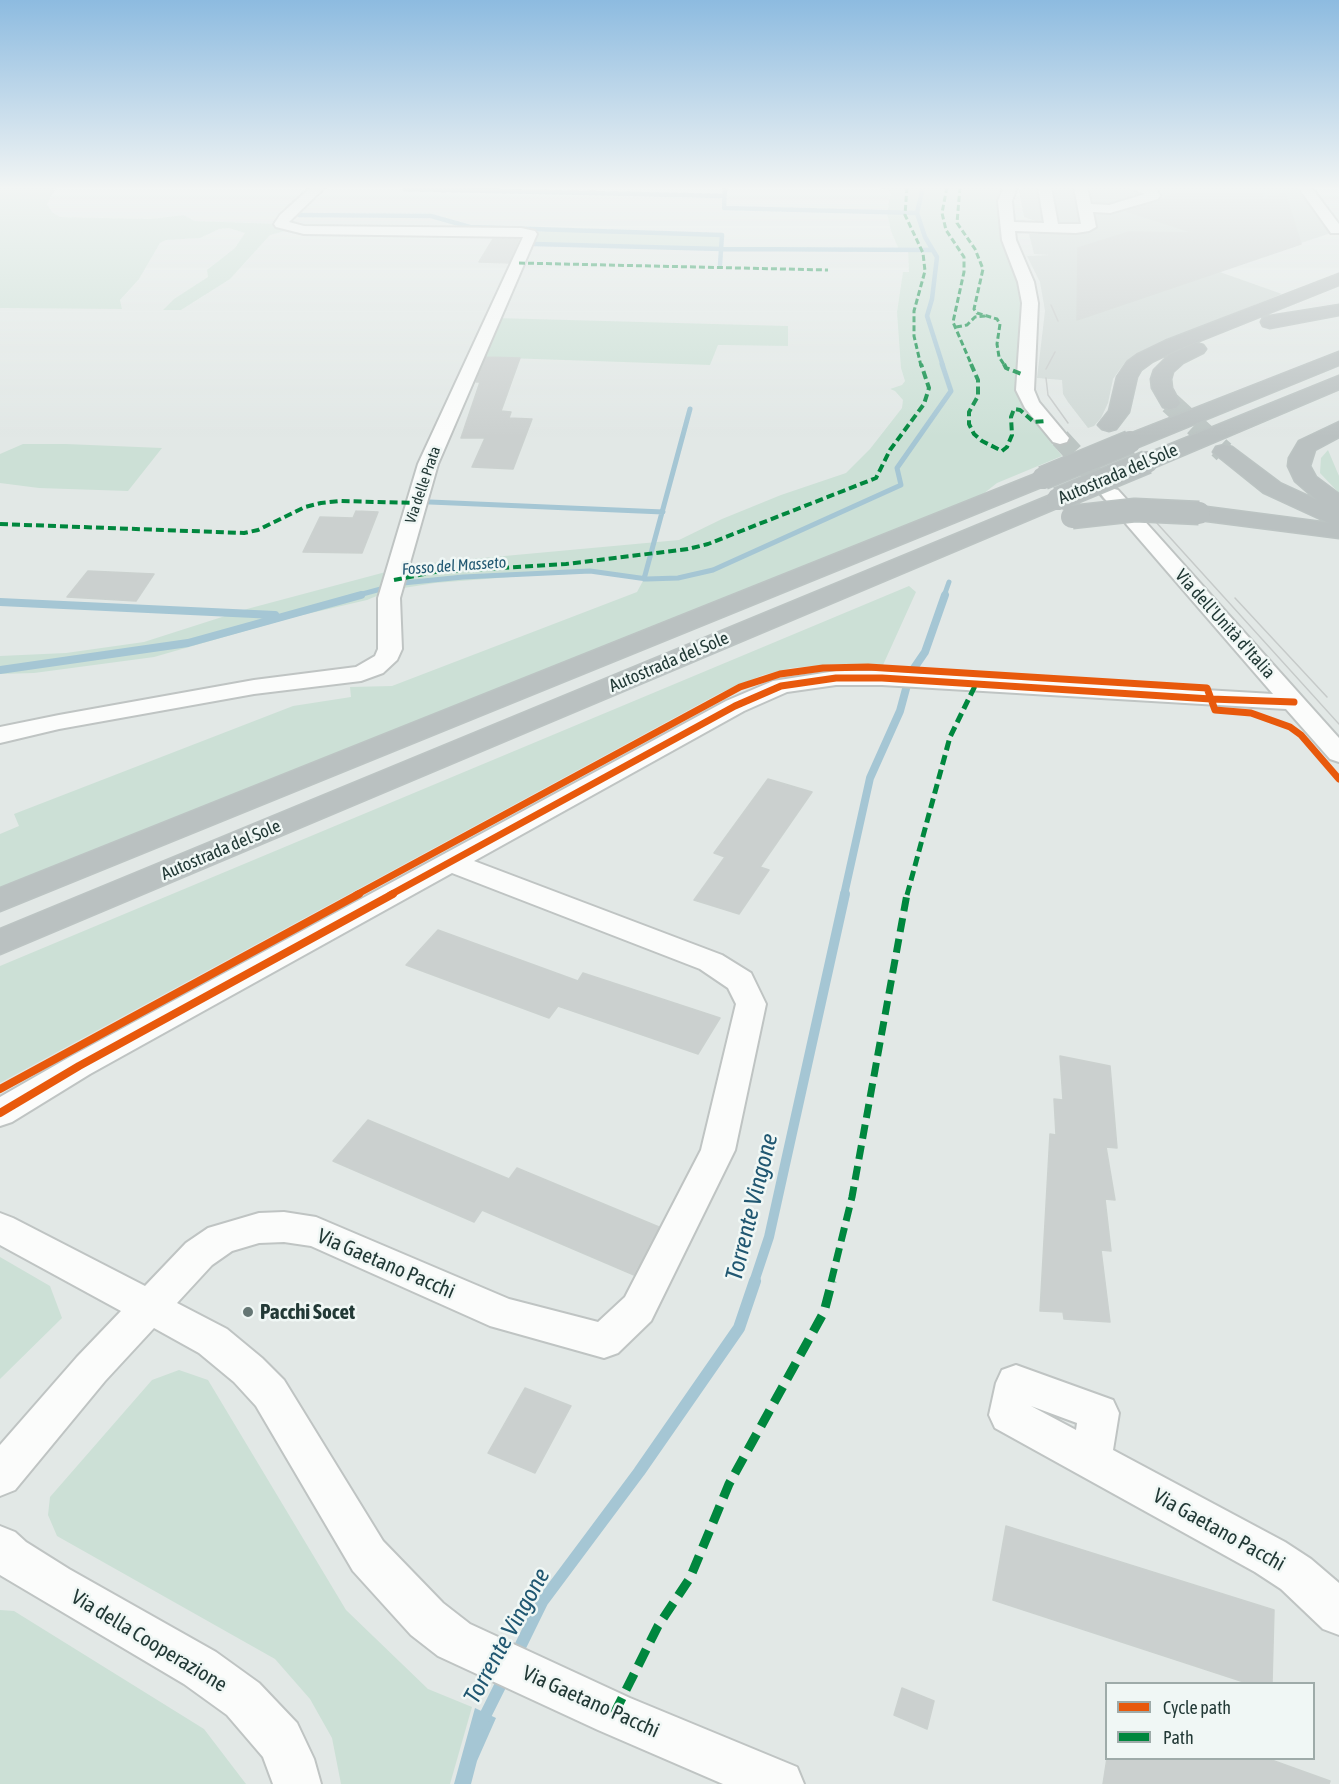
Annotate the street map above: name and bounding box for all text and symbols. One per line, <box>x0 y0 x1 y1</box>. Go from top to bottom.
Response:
street label: Autostrada del Sole <box>1055 439 1181 509</box>
street label: Via delle Prata <box>401 444 445 526</box>
water label: Fosso del Masseto <box>401 553 507 579</box>
street label: Via dell'Unità d'Italia <box>1170 565 1280 683</box>
street label: Autostrada del Sole <box>606 627 732 697</box>
street label: Autostrada del Sole <box>158 815 284 885</box>
water label: Torrente Vingone <box>720 1130 784 1284</box>
street label: Via Gaetano Pacchi <box>313 1224 459 1304</box>
place label: Pacchi Socet <box>260 1299 355 1325</box>
marker: Pacchi Socet <box>241 1305 255 1319</box>
street label: Via Gaetano Pacchi <box>1149 1483 1289 1577</box>
water label: Torrente Vingone <box>458 1563 556 1709</box>
street label: Via della Cooperazione <box>67 1585 231 1697</box>
street label: Via Gaetano Pacchi <box>519 1661 663 1743</box>
legend <box>1105 1682 1315 1760</box>
text: Cycle path <box>1163 1697 1231 1718</box>
text: Path <box>1163 1727 1194 1748</box>

